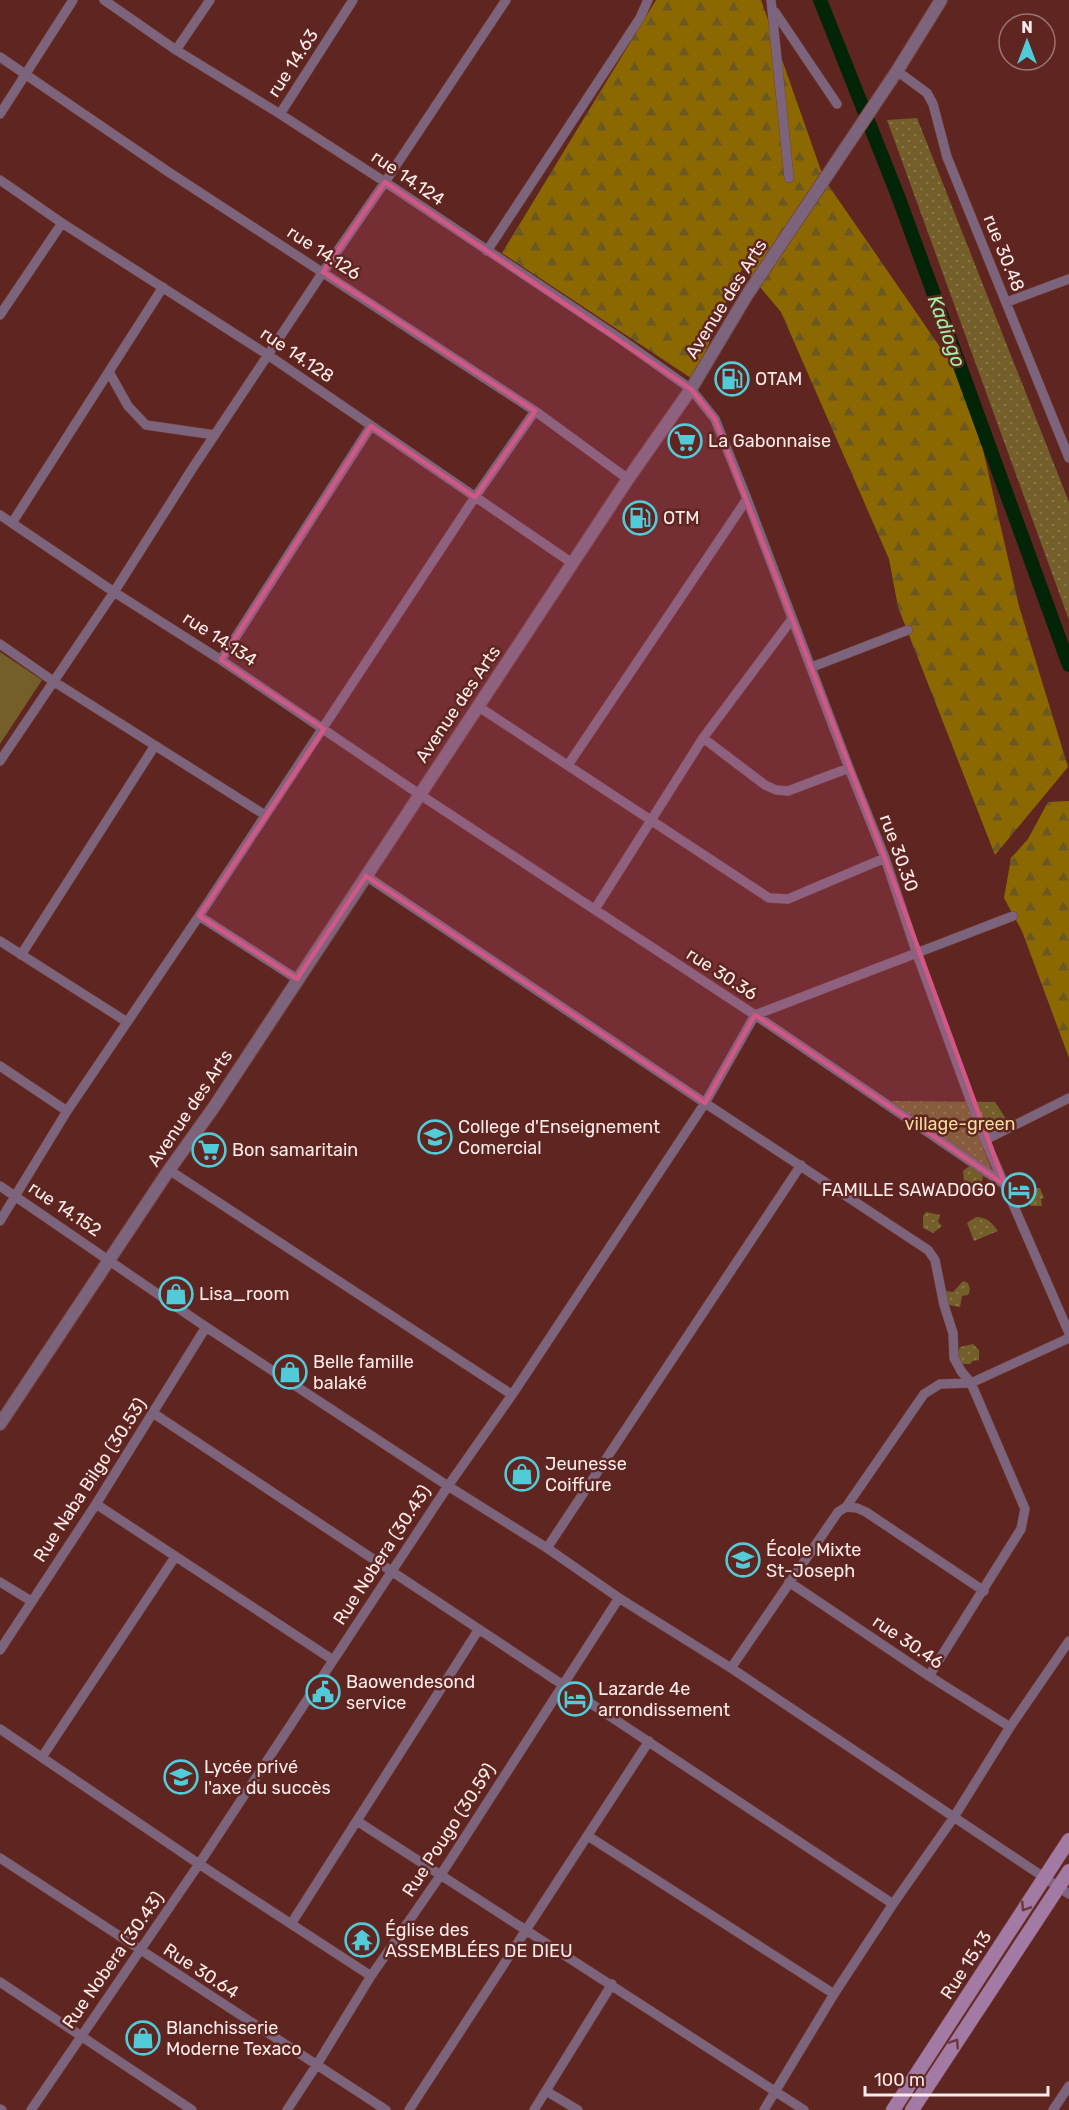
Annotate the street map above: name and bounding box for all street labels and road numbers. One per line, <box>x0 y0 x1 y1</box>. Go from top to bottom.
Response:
street label: rue 14.63 <box>263 25 323 101</box>
street label: rue 14.124 <box>367 146 449 210</box>
street label: rue 30.48 <box>979 211 1029 295</box>
street label: rue 14.126 <box>283 221 365 285</box>
street label: Avenue des Arts <box>681 235 771 363</box>
street label: rue 14.128 <box>256 322 338 388</box>
street label: rue 14.134 <box>179 607 261 671</box>
street label: Avenue des Arts <box>411 641 505 767</box>
street label: rue 30.30 <box>875 811 923 895</box>
street label: rue 30.36 <box>682 943 762 1005</box>
street label: Avenue des Arts <box>143 1045 237 1171</box>
street label: rue 14.152 <box>24 1177 106 1241</box>
street label: Rue Naba Bilgo (30.53) <box>29 1394 151 1566</box>
street label: Rue Nobera (30.43) <box>329 1481 435 1629</box>
street label: rue 30.46 <box>869 1610 948 1674</box>
street label: Rue Pougo (30.59) <box>398 1759 500 1901</box>
street label: Rue Nobera (30.43) <box>57 1887 169 2033</box>
street label: Rue 15.13 <box>936 1927 996 2003</box>
street label: Rue 30.64 <box>159 1939 243 2003</box>

